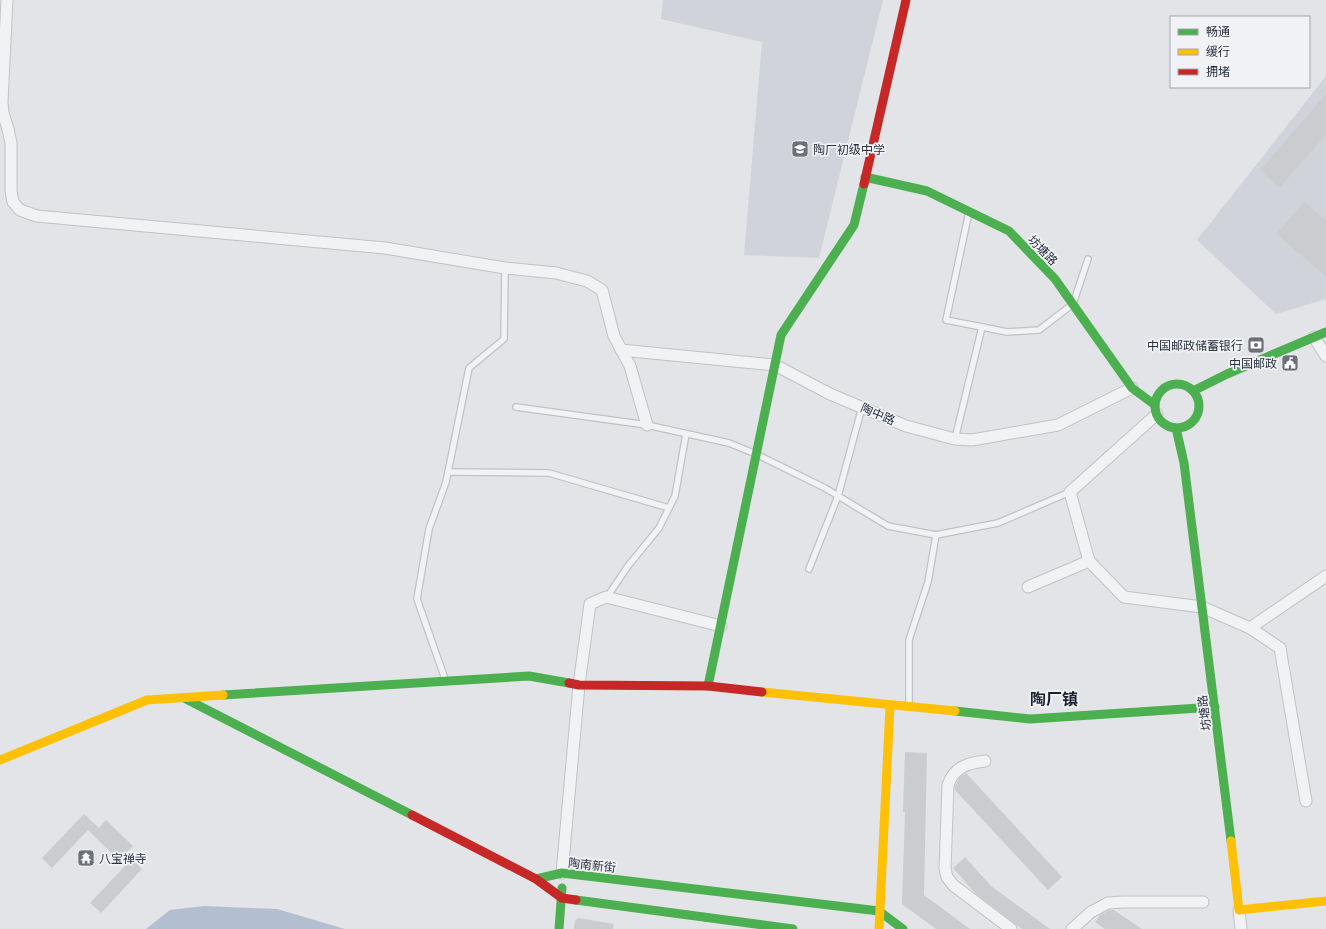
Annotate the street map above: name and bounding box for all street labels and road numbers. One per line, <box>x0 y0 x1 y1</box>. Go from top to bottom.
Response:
street label: 坊塘路 <box>1025 232 1061 268</box>
street label: 陶中路 <box>858 400 898 428</box>
street label: 坊塘路 <box>1194 694 1214 732</box>
street label: 陶南新街 <box>567 855 617 875</box>

